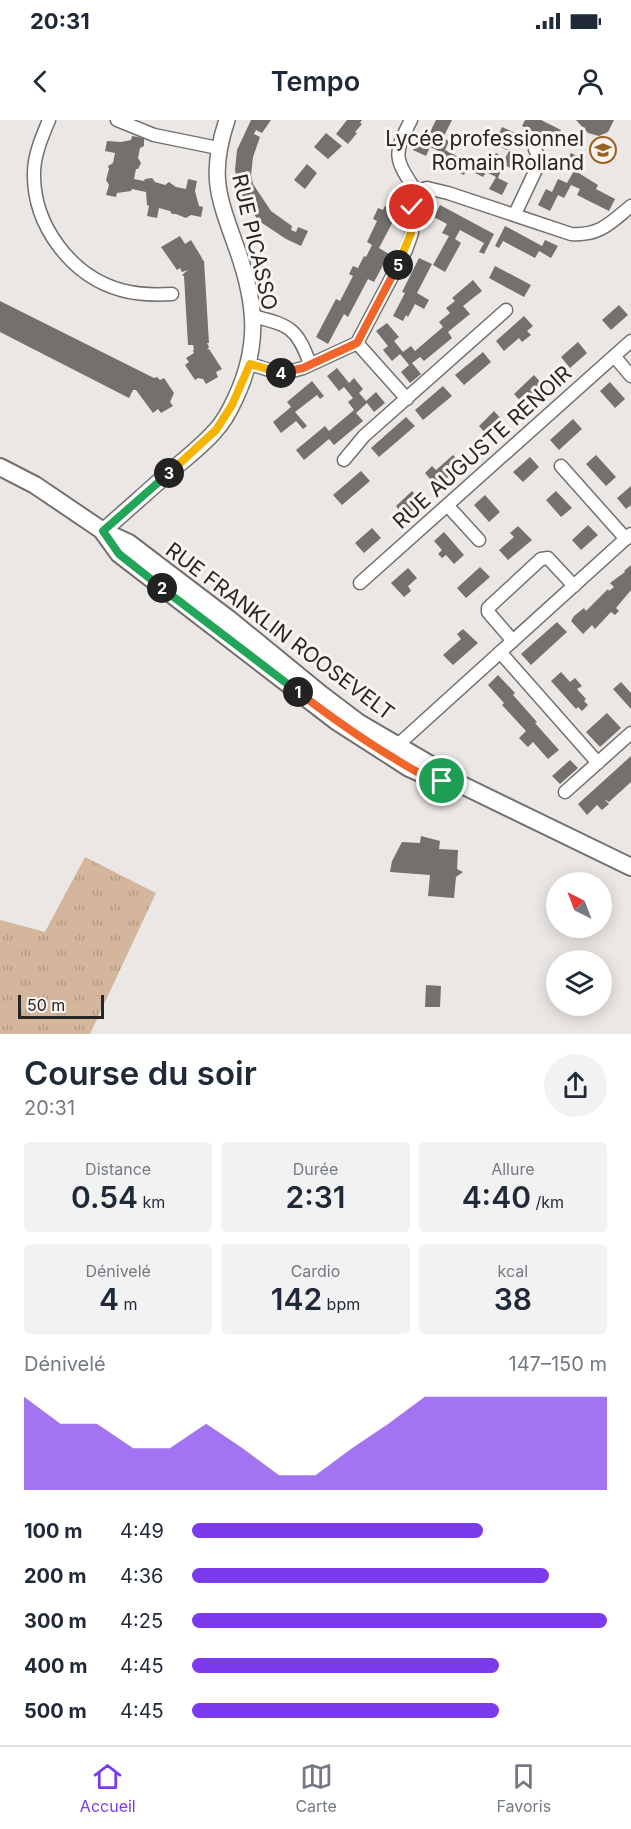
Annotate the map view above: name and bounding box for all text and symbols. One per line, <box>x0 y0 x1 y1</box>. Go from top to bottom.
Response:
text: 20:31 <box>30 8 90 34</box>
icon: back <box>24 65 57 98</box>
text: Tempo <box>271 65 360 98</box>
icon: person <box>574 65 607 98</box>
place label: Lycée professionnel Romain Rolland <box>385 126 584 175</box>
school or university icon: Lycée professionnel Romain Rolland <box>588 135 618 165</box>
street label: RUE PICASSO <box>227 171 283 313</box>
pin <box>386 181 437 232</box>
icon: check <box>395 190 428 223</box>
pin: 5 <box>383 250 413 280</box>
text: 5 <box>393 255 403 275</box>
pin: 4 <box>266 358 296 388</box>
street label: RUE AUGUSTE RENOIR <box>388 360 576 534</box>
text: 4 <box>276 363 286 383</box>
pin: 3 <box>154 458 184 488</box>
text: 3 <box>164 463 174 483</box>
street label: RUE FRANKLIN ROOSEVELT <box>161 537 399 725</box>
pin: 2 <box>147 573 177 603</box>
text: 2 <box>157 578 167 598</box>
pin: 1 <box>283 677 313 707</box>
text: 1 <box>295 682 301 702</box>
pin <box>416 755 467 806</box>
icon: arrive <box>425 764 458 797</box>
north arrow <box>546 872 612 938</box>
map controls <box>546 872 612 1016</box>
button: layers <box>546 950 612 1016</box>
scale bar <box>18 992 104 1019</box>
text: 50 m <box>27 995 65 1015</box>
text: Course du soir <box>24 1053 257 1093</box>
button: share <box>544 1054 607 1117</box>
text: 20:31 <box>24 1096 75 1120</box>
text: Distance <box>85 1159 151 1179</box>
text: Durée <box>293 1159 338 1179</box>
text: Allure <box>491 1159 534 1179</box>
text: 0.54 <box>71 1179 138 1215</box>
text: 2:31 <box>285 1179 346 1215</box>
text: 4:40 <box>462 1179 531 1215</box>
text: km <box>138 1192 165 1212</box>
text: /km <box>531 1192 564 1212</box>
text: Dénivelé <box>85 1261 151 1281</box>
text: Cardio <box>291 1261 340 1281</box>
text: kcal <box>498 1261 528 1281</box>
text: 4 <box>99 1281 119 1317</box>
text: 142 <box>271 1281 322 1317</box>
text: 38 <box>494 1281 532 1317</box>
text: m <box>119 1294 137 1314</box>
text: bpm <box>322 1294 360 1314</box>
text: Dénivelé <box>24 1352 106 1376</box>
text: 147–150 m <box>509 1352 607 1376</box>
text: 100 m <box>24 1519 83 1543</box>
text: 4:49 <box>120 1519 164 1543</box>
text: 200 m <box>24 1564 87 1588</box>
text: 4:36 <box>120 1564 163 1588</box>
text: 300 m <box>24 1609 87 1633</box>
text: 4:25 <box>120 1609 163 1633</box>
text: 400 m <box>24 1654 88 1678</box>
text: 4:45 <box>120 1654 164 1678</box>
text: 500 m <box>24 1699 87 1723</box>
text: 4:45 <box>120 1699 164 1723</box>
tab: Accueil <box>80 1760 136 1816</box>
tab: Carte <box>295 1760 337 1816</box>
tab: Favoris <box>496 1760 551 1816</box>

